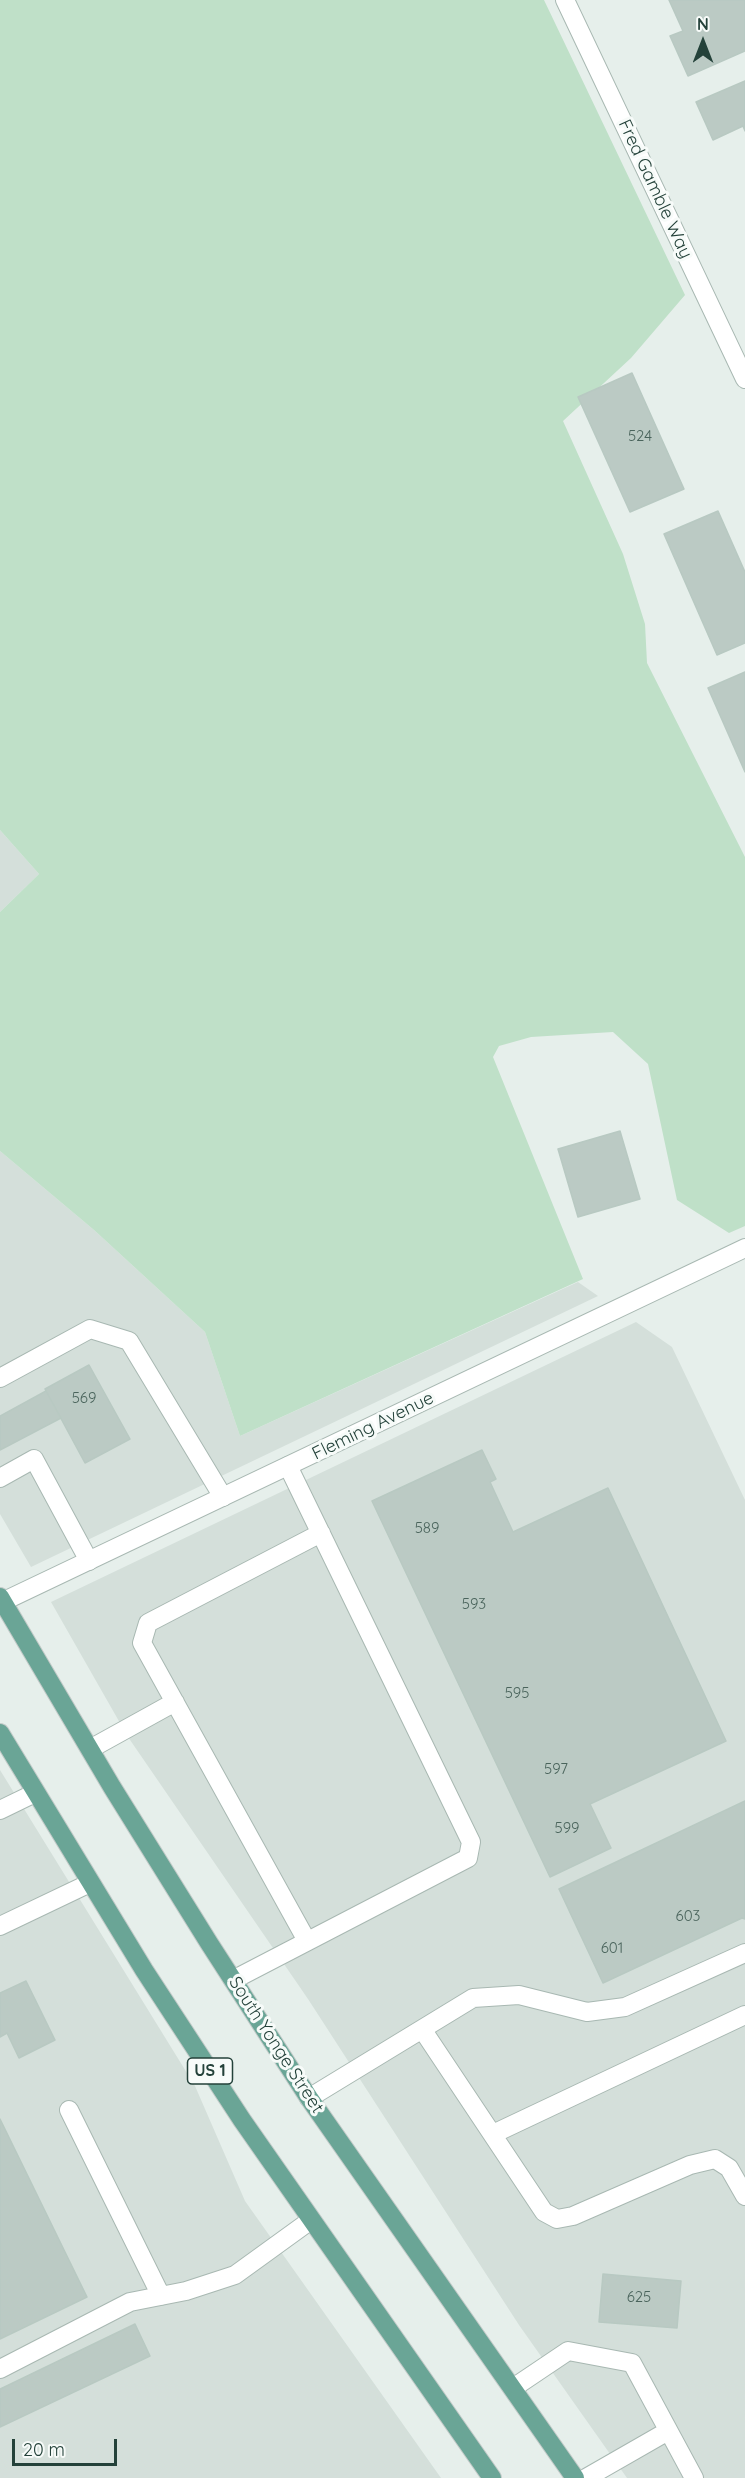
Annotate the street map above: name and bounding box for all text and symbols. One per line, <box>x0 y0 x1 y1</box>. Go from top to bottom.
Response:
north arrow <box>673 12 733 72</box>
text: N <box>697 14 709 34</box>
street label: Fred Gamble Way <box>613 116 697 262</box>
house number: 524 <box>628 427 652 445</box>
street label: Fleming Avenue <box>309 1387 437 1465</box>
house number: 569 <box>72 1389 96 1407</box>
house number: 589 <box>415 1519 439 1537</box>
house number: 593 <box>462 1595 486 1613</box>
house number: 595 <box>505 1684 529 1702</box>
house number: 597 <box>544 1760 568 1778</box>
house number: 599 <box>555 1819 579 1837</box>
house number: 603 <box>676 1907 700 1925</box>
house number: 601 <box>601 1939 623 1957</box>
street label: South Yonge Street <box>224 1973 328 2117</box>
road number: US 1 <box>188 2058 232 2084</box>
house number: 625 <box>627 2288 651 2306</box>
scale bar <box>15 2427 120 2465</box>
text: 20 m <box>23 2438 65 2461</box>

